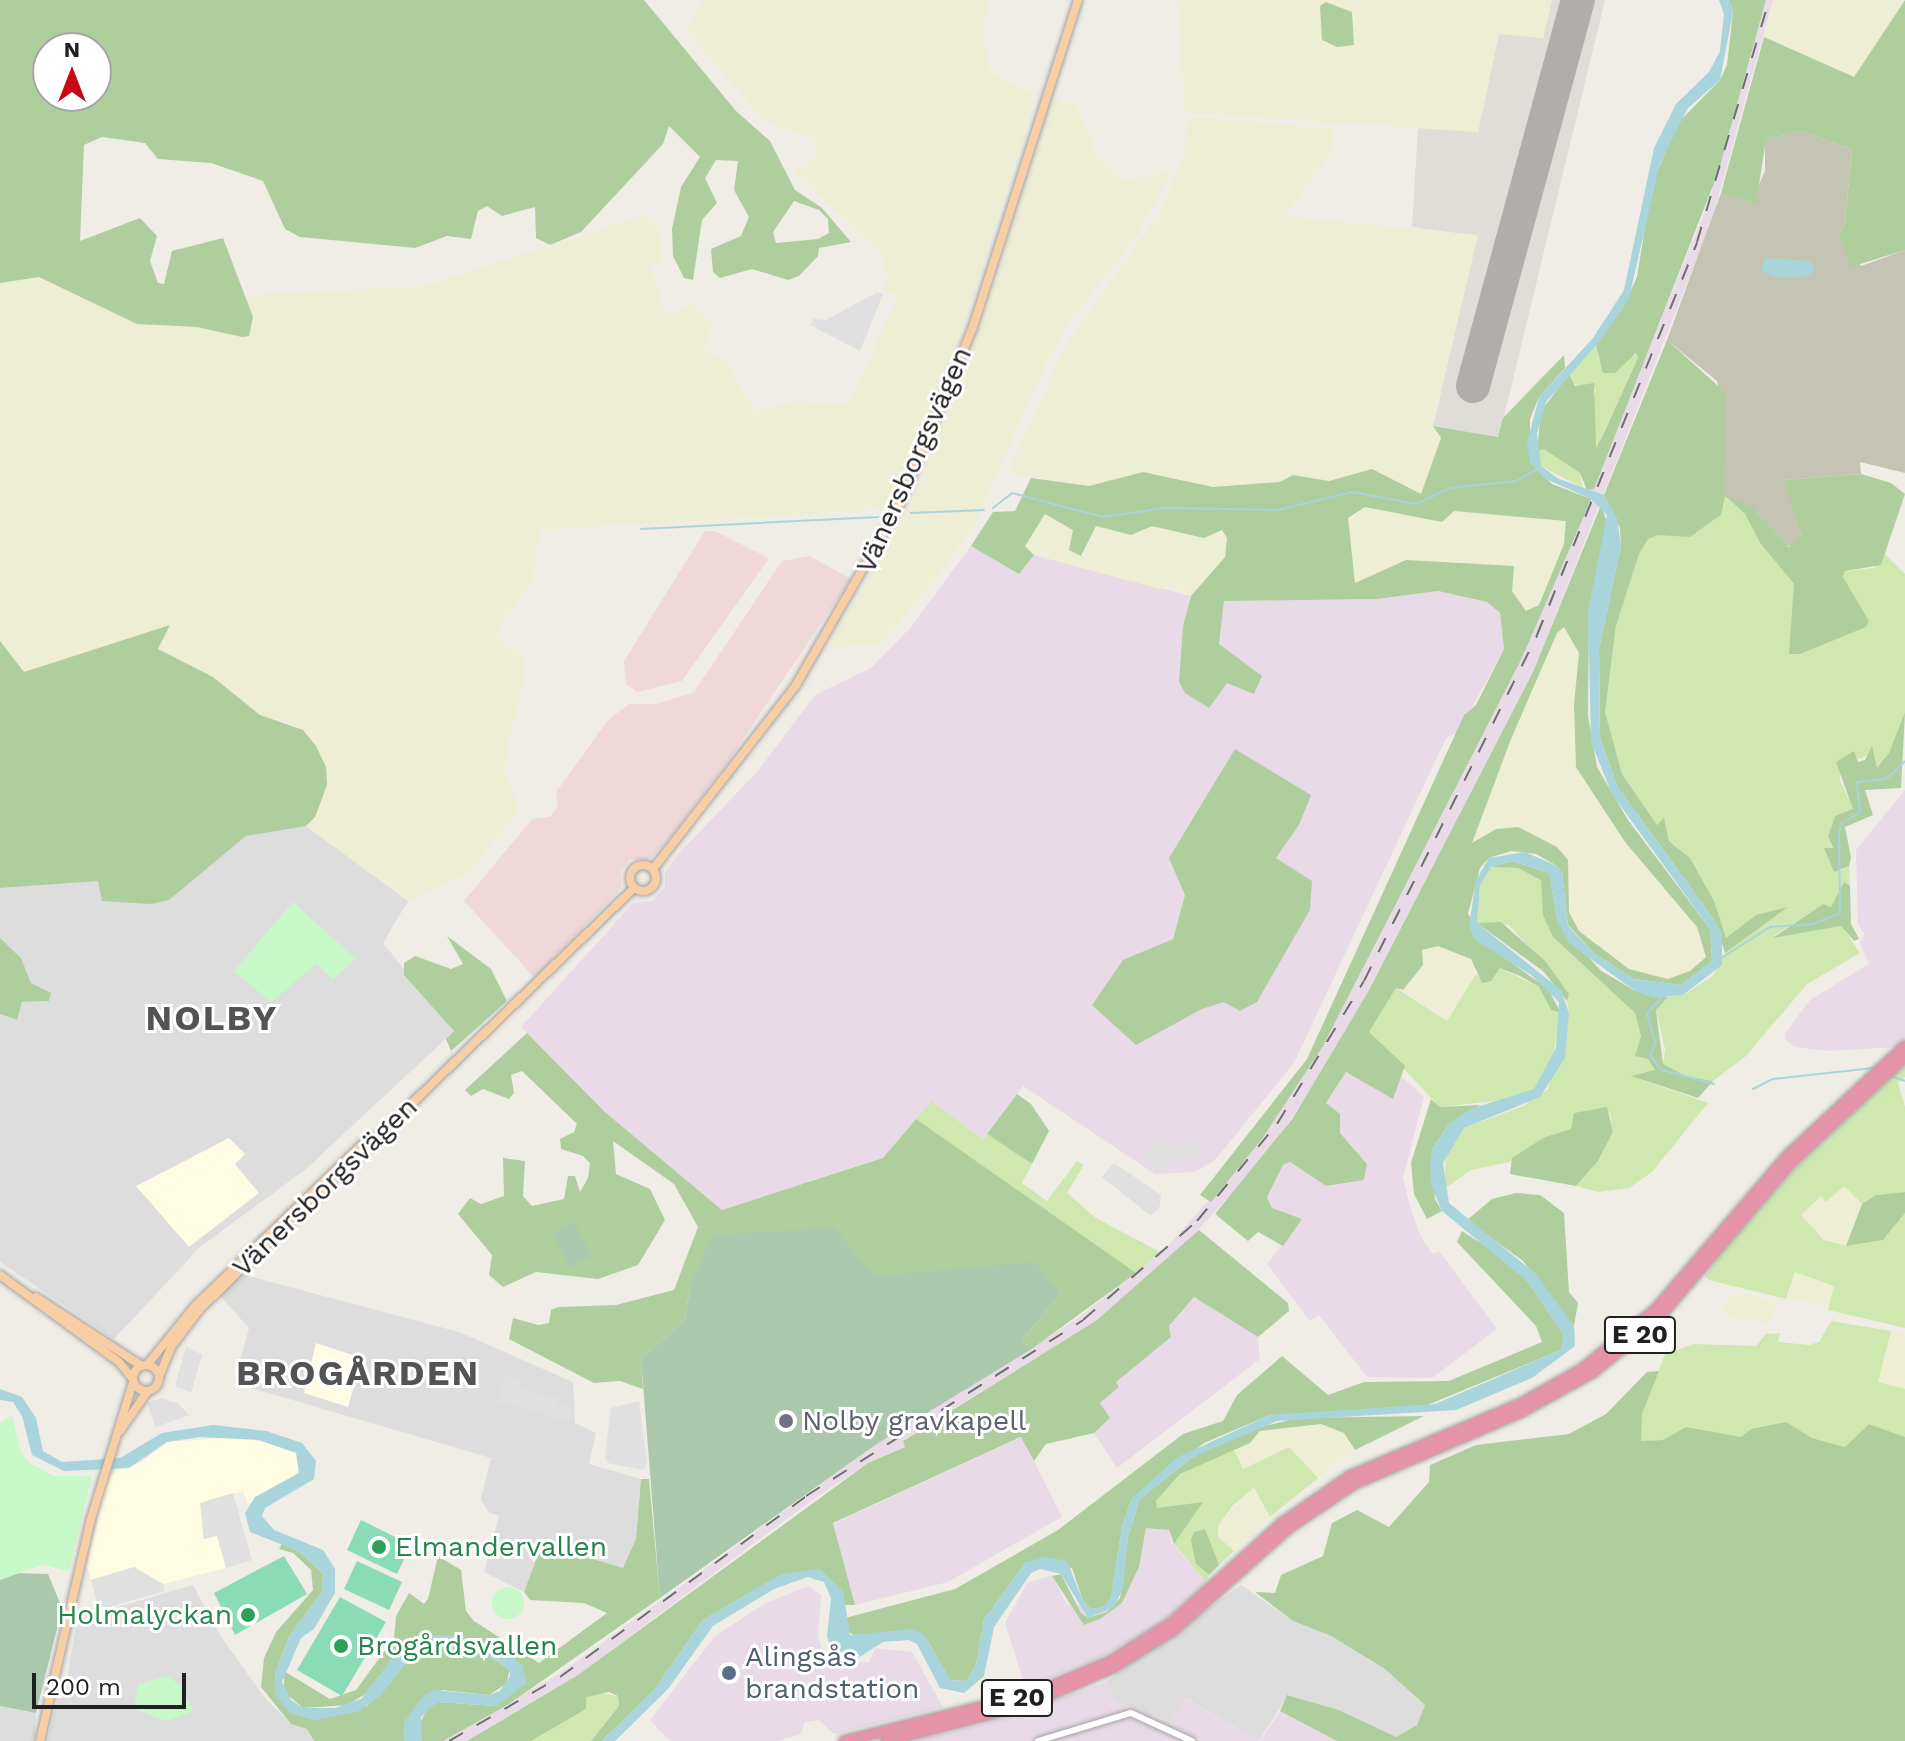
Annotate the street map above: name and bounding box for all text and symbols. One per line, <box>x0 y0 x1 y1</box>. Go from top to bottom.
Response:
north arrow <box>32 32 112 112</box>
text: N <box>64 37 80 62</box>
street label: Vänersborgsvägen <box>849 342 979 578</box>
district label: NOLBY <box>146 997 278 1041</box>
street label: Vänersborgsvägen <box>226 1090 424 1284</box>
road number: E 20 <box>1602 1313 1678 1357</box>
district label: BROGÅRDEN <box>236 1352 480 1396</box>
place label: Nolby gravkapell <box>802 1404 1027 1438</box>
marker: Nolby gravkapell <box>777 1412 795 1430</box>
place label: Elmandervallen <box>395 1530 607 1564</box>
marker: Elmandervallen <box>370 1538 388 1556</box>
place label: Holmalyckan <box>57 1598 232 1632</box>
marker: Holmalyckan <box>239 1606 257 1624</box>
place label: Brogårdsvallen <box>357 1629 557 1663</box>
marker: Brogårdsvallen <box>332 1637 350 1655</box>
place label: Alingsås brandstation <box>745 1640 919 1706</box>
scale bar <box>36 1657 190 1707</box>
marker: Alingsås brandstation <box>720 1664 738 1682</box>
text: 200 m <box>46 1673 121 1701</box>
road number: E 20 <box>979 1676 1055 1720</box>

